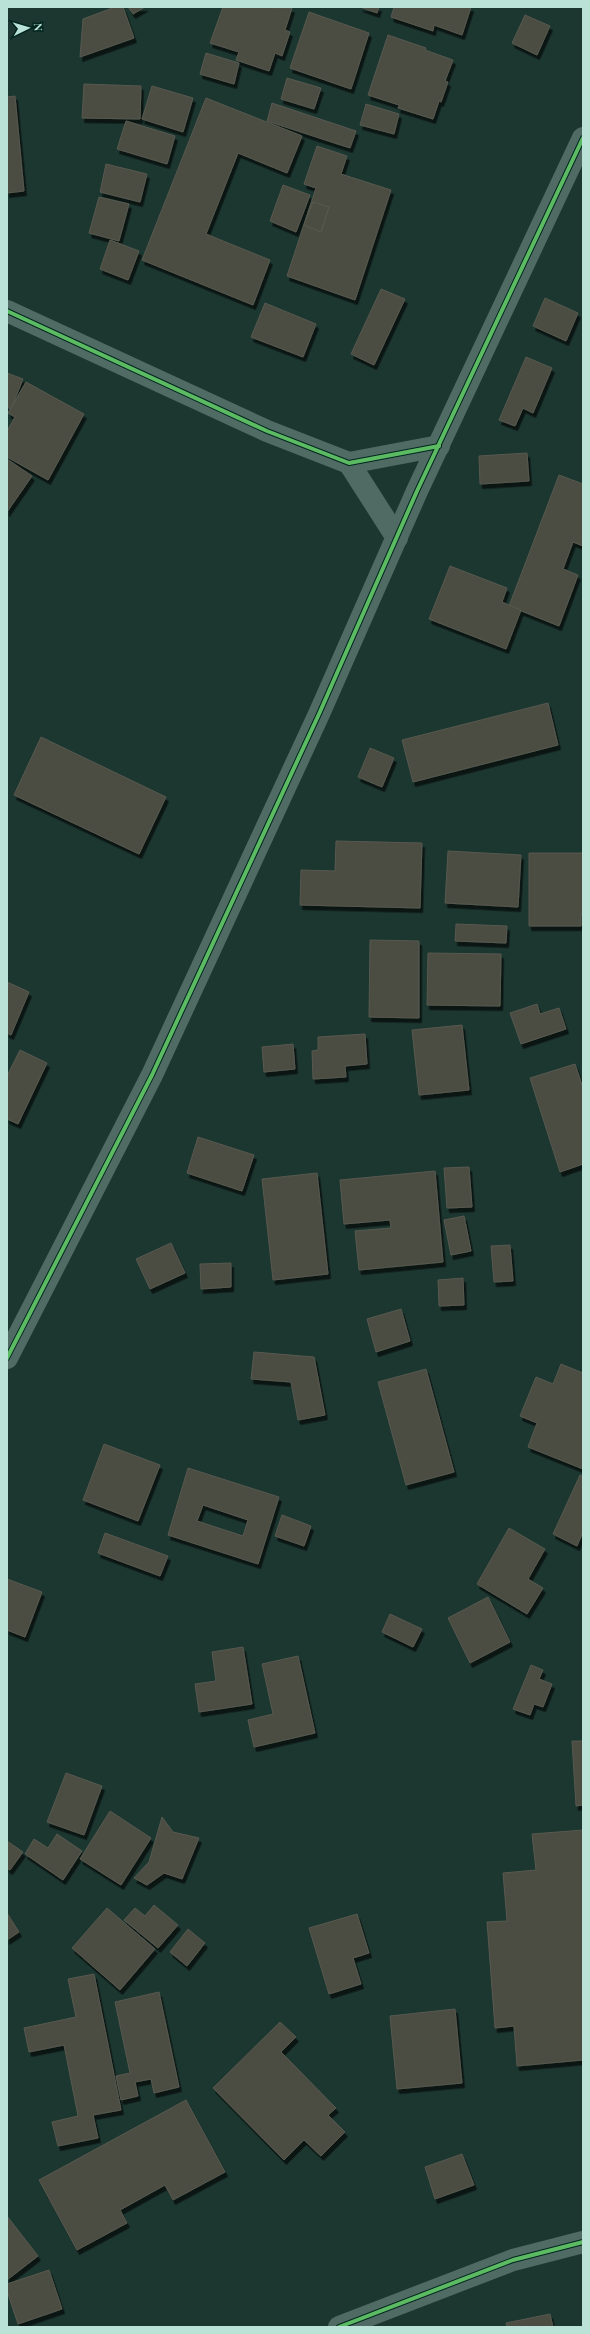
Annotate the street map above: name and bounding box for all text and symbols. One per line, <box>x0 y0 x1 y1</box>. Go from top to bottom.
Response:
north arrow <box>8 8 48 48</box>
text: N <box>31 22 46 32</box>

